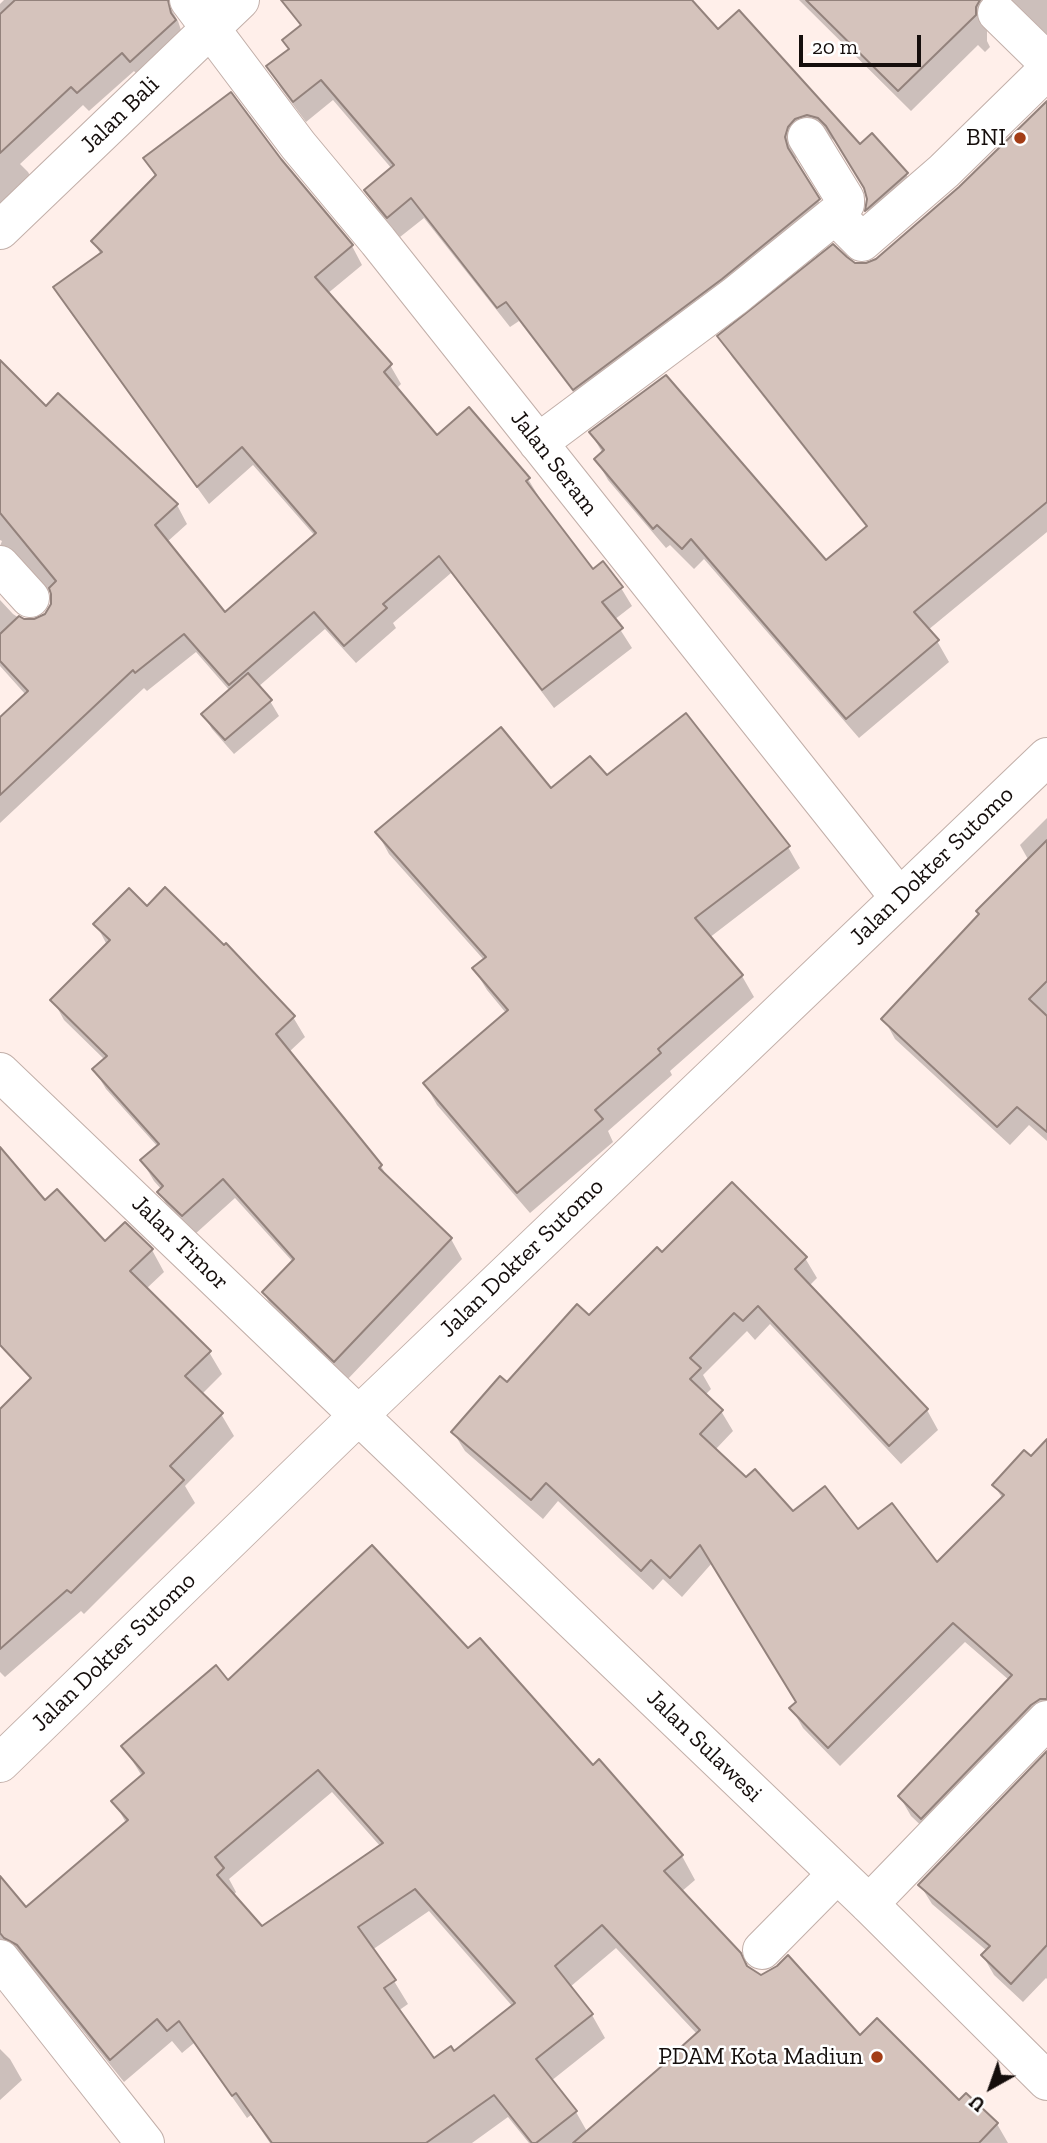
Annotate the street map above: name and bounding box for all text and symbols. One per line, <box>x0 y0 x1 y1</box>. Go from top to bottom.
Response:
scale bar <box>802 21 925 65</box>
text: 20 m <box>812 34 858 59</box>
street label: Jalan Bali <box>75 71 165 159</box>
place label: BNI <box>966 124 1006 152</box>
marker: BNI <box>1012 130 1028 146</box>
street label: Jalan Seram <box>504 405 604 521</box>
street label: Jalan Dokter Sutomo <box>844 780 1020 952</box>
street label: Jalan Dokter Sutomo <box>434 1172 610 1344</box>
street label: Jalan Timor <box>125 1190 235 1296</box>
street label: Jalan Dokter Sutomo <box>26 1566 202 1738</box>
street label: Jalan Sulawesi <box>640 1684 768 1808</box>
place label: PDAM Kota Madiun <box>658 2043 863 2071</box>
marker: PDAM Kota Madiun <box>869 2049 885 2065</box>
north arrow <box>956 2052 1026 2122</box>
text: U <box>965 2090 990 2117</box>

